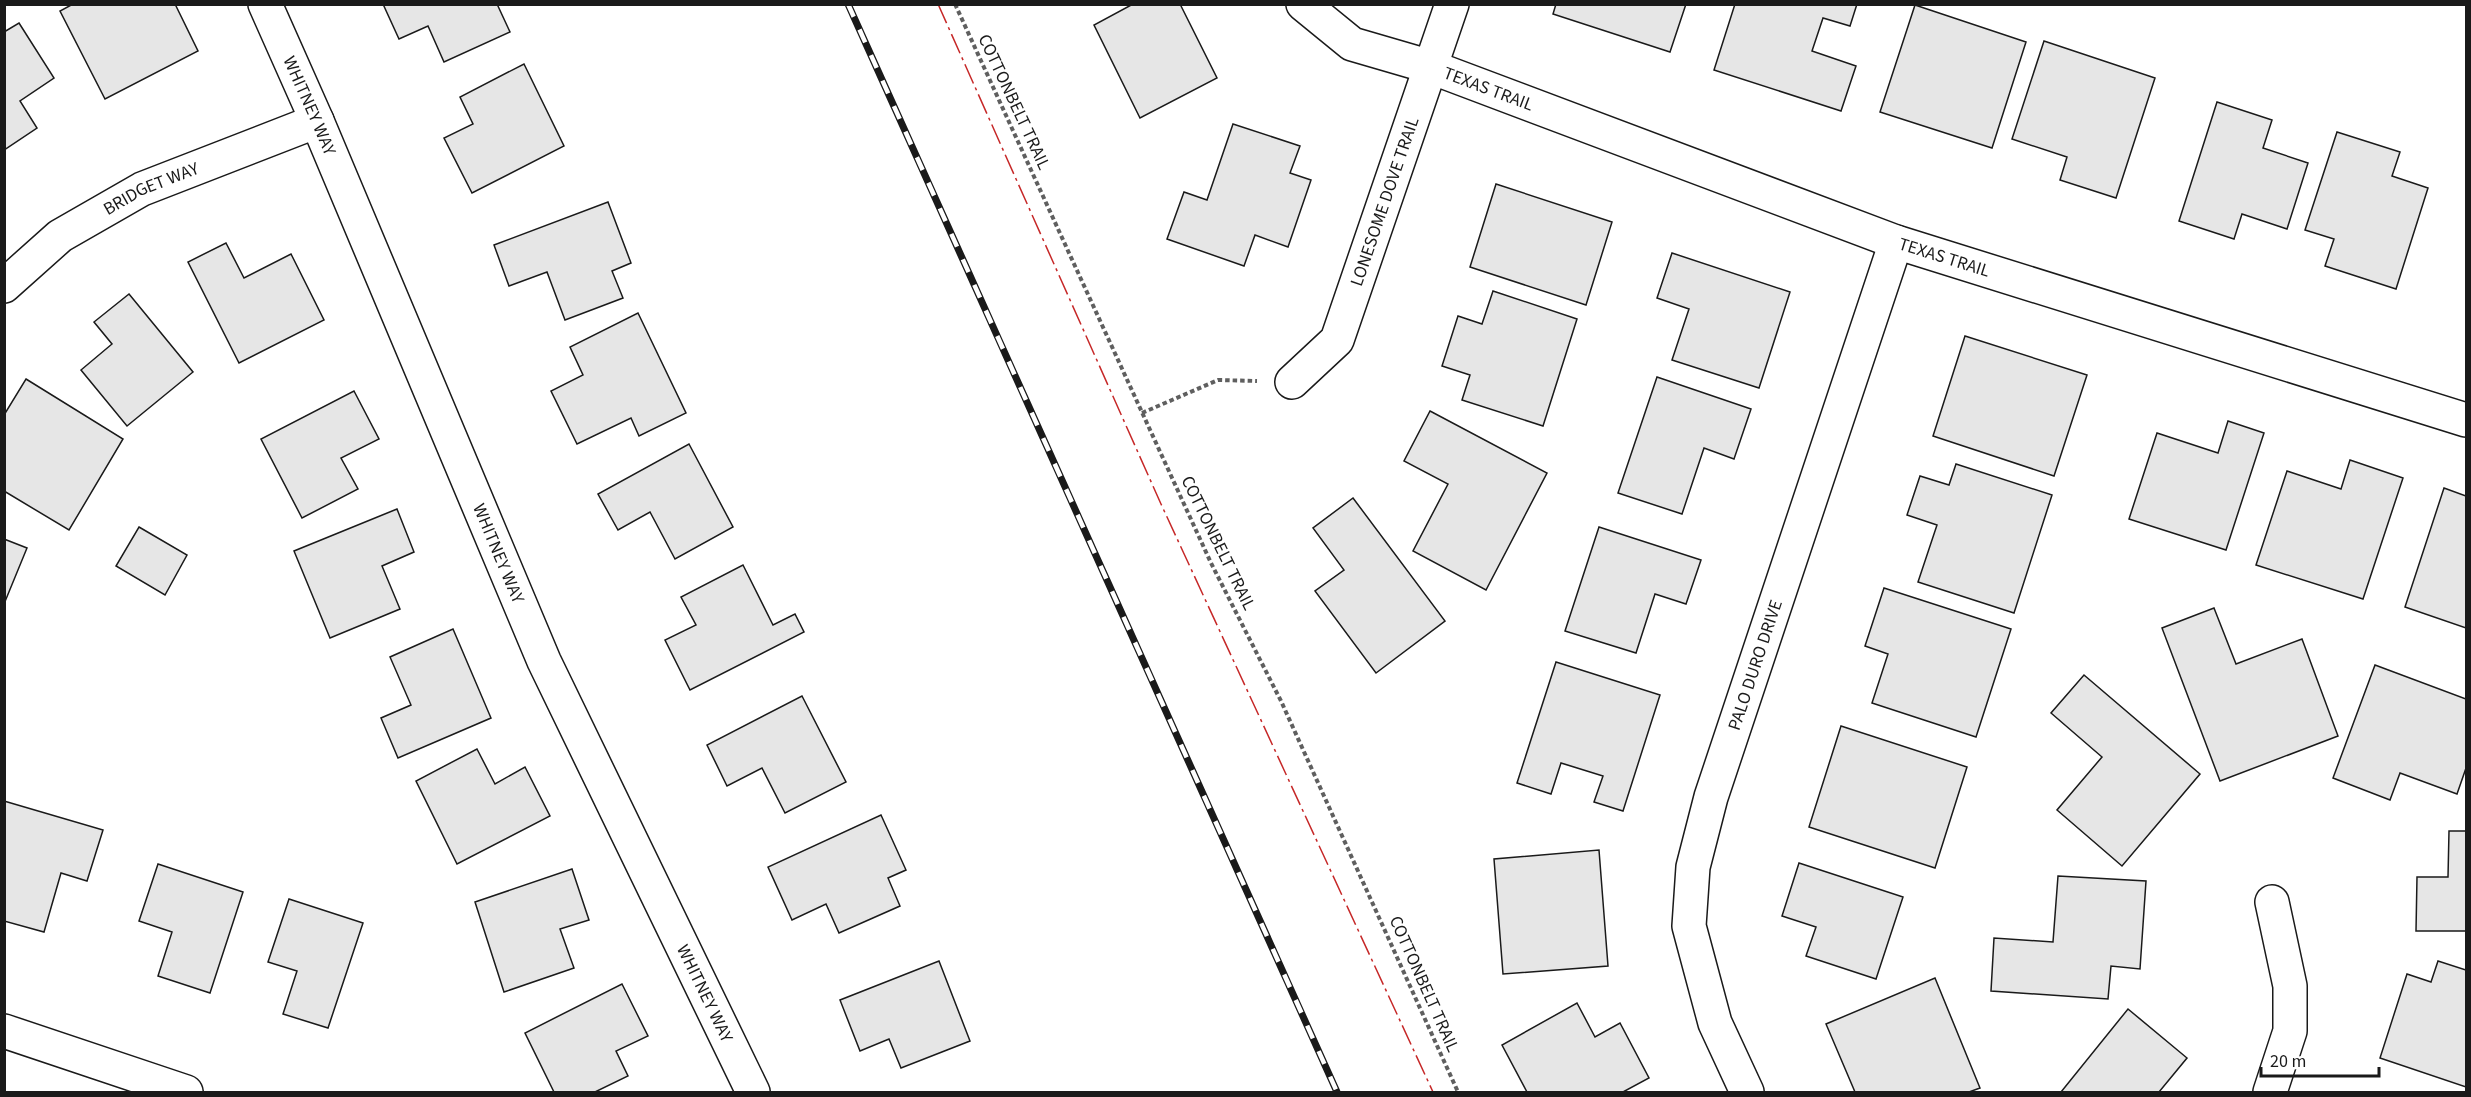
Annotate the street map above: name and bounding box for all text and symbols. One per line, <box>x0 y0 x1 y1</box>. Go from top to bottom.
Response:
street label: COTTONBELT TRAIL <box>972 30 1056 174</box>
street label: WHITNEY WAY <box>277 52 343 159</box>
street label: TEXAS TRAIL <box>1440 60 1537 117</box>
street label: LONESOME DOVE TRAIL <box>1344 113 1425 289</box>
street label: BRIDGET WAY <box>98 156 203 221</box>
street label: TEXAS TRAIL <box>1895 231 1993 283</box>
street label: COTTONBELT TRAIL <box>1175 472 1262 615</box>
street label: WHITNEY WAY <box>467 500 531 607</box>
street label: PALO DURO DRIVE <box>1722 596 1788 734</box>
street label: COTTONBELT TRAIL <box>1383 912 1465 1056</box>
street label: WHITNEY WAY <box>671 940 740 1047</box>
scale bar <box>2261 1040 2380 1078</box>
text: 20 m <box>2270 1049 2306 1074</box>

